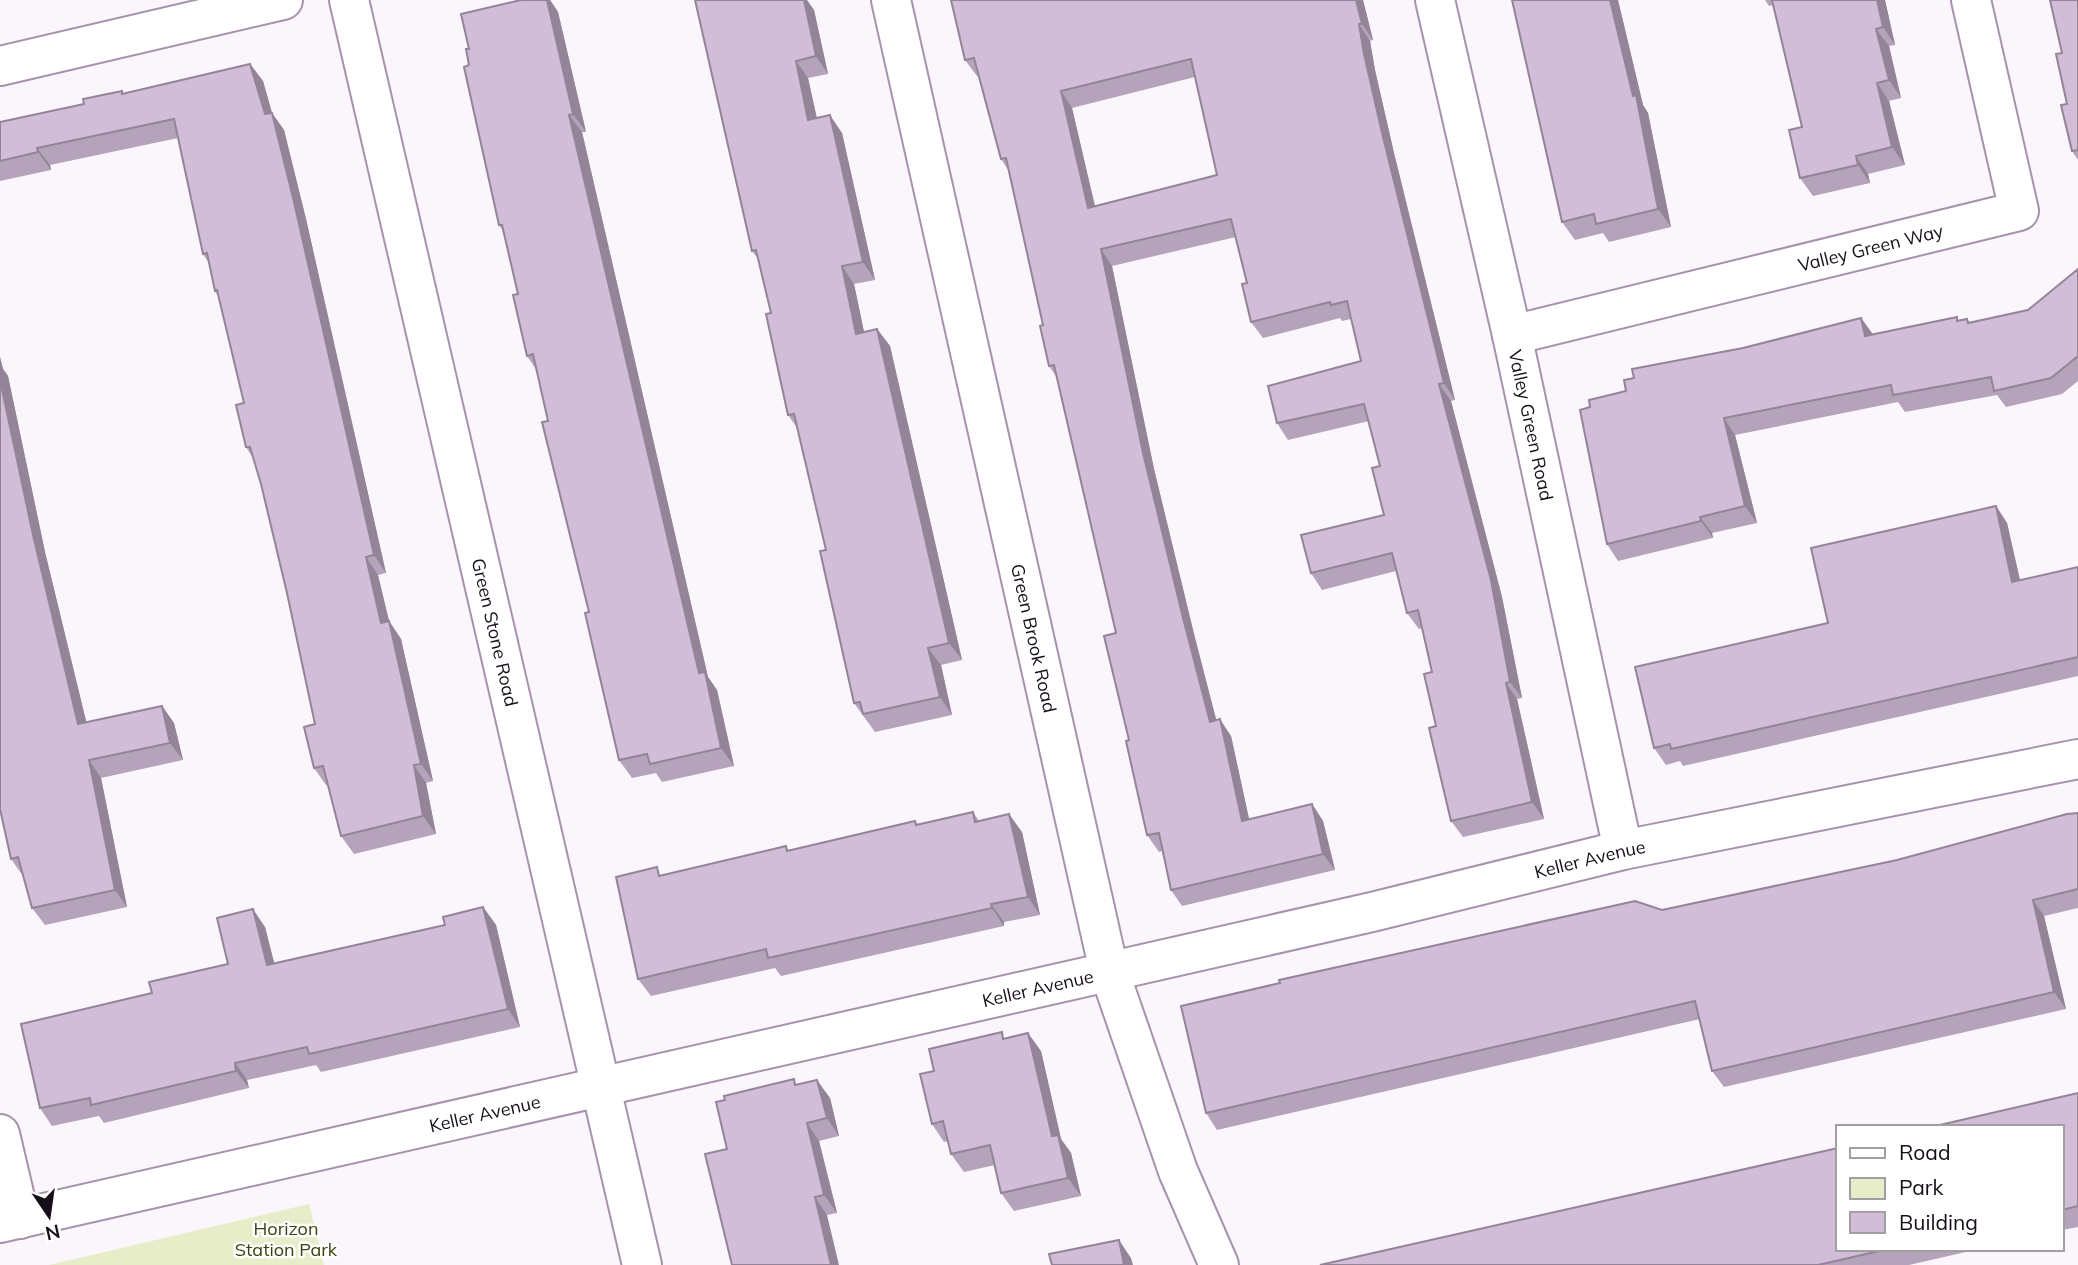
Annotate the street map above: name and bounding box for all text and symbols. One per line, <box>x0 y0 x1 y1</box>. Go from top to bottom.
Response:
street label: Valley Green Way <box>1796 218 1946 276</box>
street label: Valley Green Road <box>1504 348 1559 503</box>
street label: Green Stone Road <box>467 556 524 709</box>
street label: Green Brook Road <box>1006 562 1062 715</box>
street label: Keller Avenue <box>1532 834 1647 883</box>
street label: Keller Avenue <box>980 964 1096 1012</box>
street label: Keller Avenue <box>427 1089 543 1137</box>
legend <box>1836 1125 2064 1251</box>
text: Road <box>1899 1139 1950 1165</box>
text: Park <box>1899 1174 1943 1200</box>
north arrow <box>14 1181 84 1251</box>
text: Building <box>1899 1209 1978 1235</box>
park label: Horizon Station Park <box>235 1217 338 1261</box>
text: N <box>43 1219 63 1246</box>

